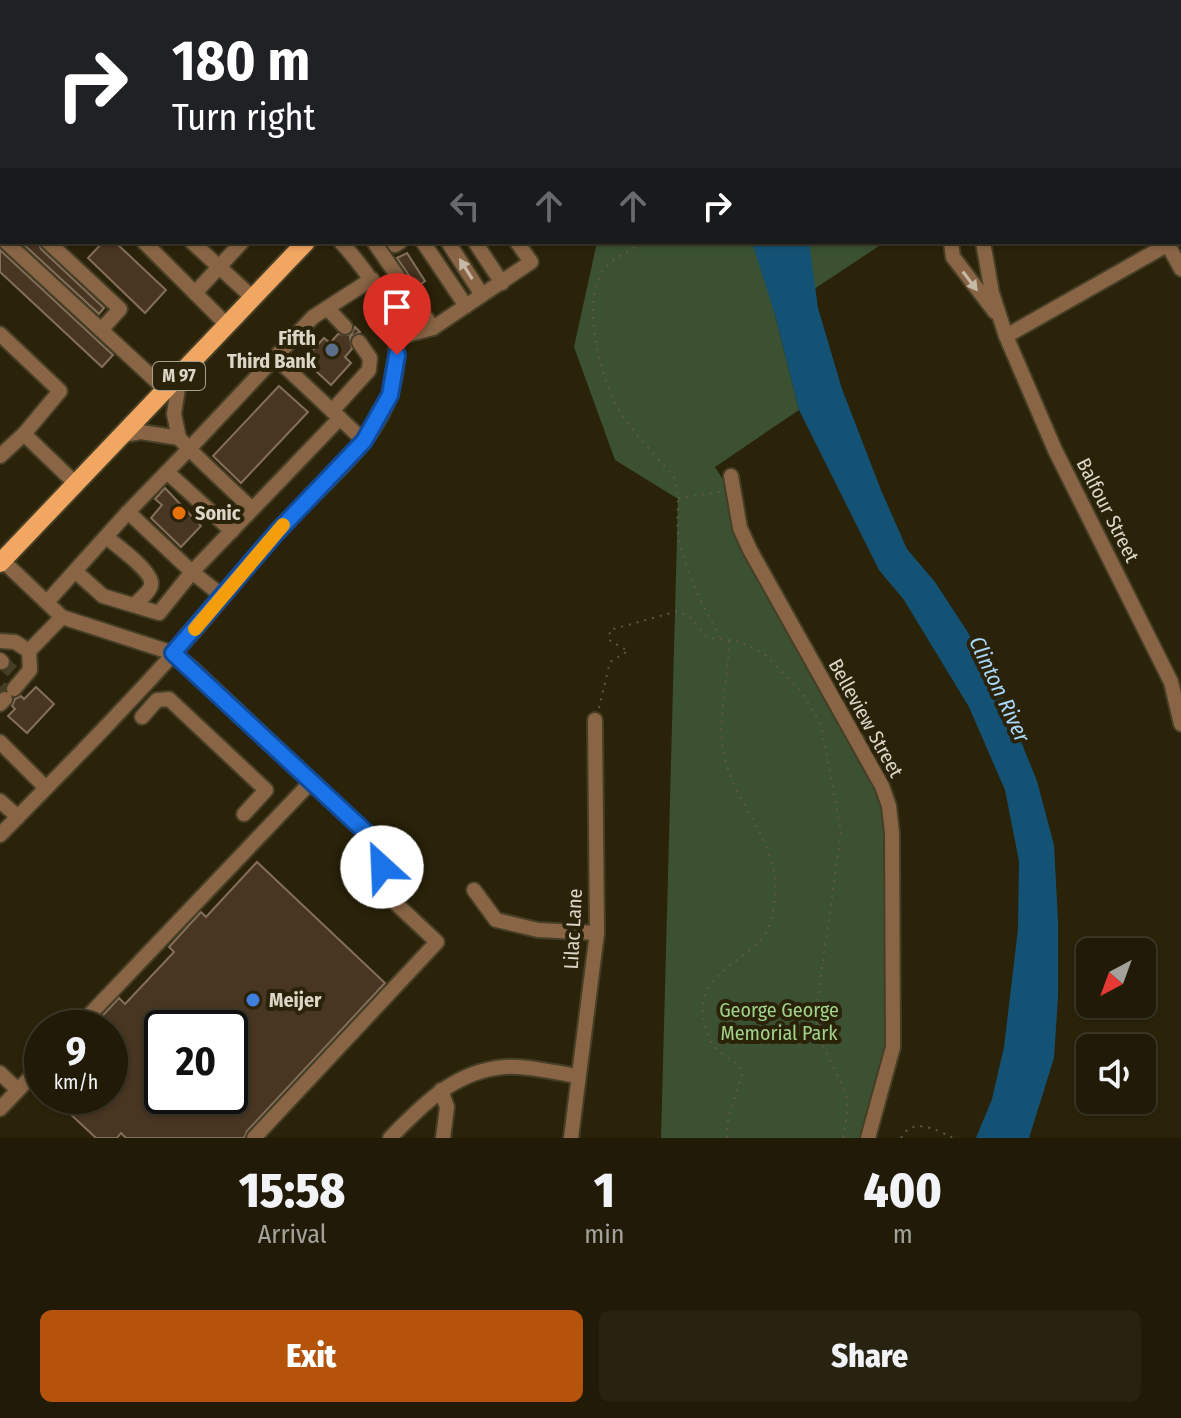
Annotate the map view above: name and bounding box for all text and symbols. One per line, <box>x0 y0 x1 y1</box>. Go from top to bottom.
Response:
text: 180 m <box>172 28 310 95</box>
icon: right <box>40 32 144 136</box>
text: Turn right <box>172 96 315 140</box>
icon: left <box>443 184 487 228</box>
icon: ahead <box>527 184 571 228</box>
icon: ahead <box>611 184 655 228</box>
icon: right <box>695 184 739 228</box>
one-way arrow <box>458 258 473 279</box>
one-way arrow <box>961 271 977 291</box>
pin <box>363 273 431 355</box>
icon: arrive <box>375 285 419 329</box>
place label: Fifth Third Bank <box>227 326 317 373</box>
marker: Fifth Third Bank <box>323 341 341 359</box>
road number: M 97 <box>153 362 205 390</box>
street label: Balfour Street <box>1072 454 1145 566</box>
place label: Sonic <box>195 501 241 525</box>
marker: Sonic <box>170 504 188 522</box>
water label: Clinton River <box>963 632 1036 748</box>
street label: Belleview Street <box>824 655 909 782</box>
position arrow <box>340 825 424 909</box>
street label: Lilac Lane <box>559 888 587 970</box>
north arrow <box>1076 938 1156 1018</box>
map controls <box>1076 938 1156 1114</box>
place label: Meijer <box>269 988 322 1012</box>
marker: Meijer <box>244 991 262 1009</box>
park label: George George Memorial Park <box>719 998 839 1045</box>
speed limit sign: 20 <box>144 1010 248 1114</box>
text: 9 <box>66 1028 86 1076</box>
button: sound <box>1076 1034 1156 1114</box>
text: km/h <box>54 1070 98 1094</box>
text: 15:58 <box>239 1162 345 1220</box>
text: 1 <box>594 1162 615 1220</box>
text: 400 <box>864 1162 942 1220</box>
text: Arrival <box>258 1219 327 1250</box>
text: min <box>584 1219 625 1250</box>
text: m <box>893 1219 913 1250</box>
button: Exit <box>40 1310 583 1402</box>
button: Share <box>599 1310 1141 1402</box>

